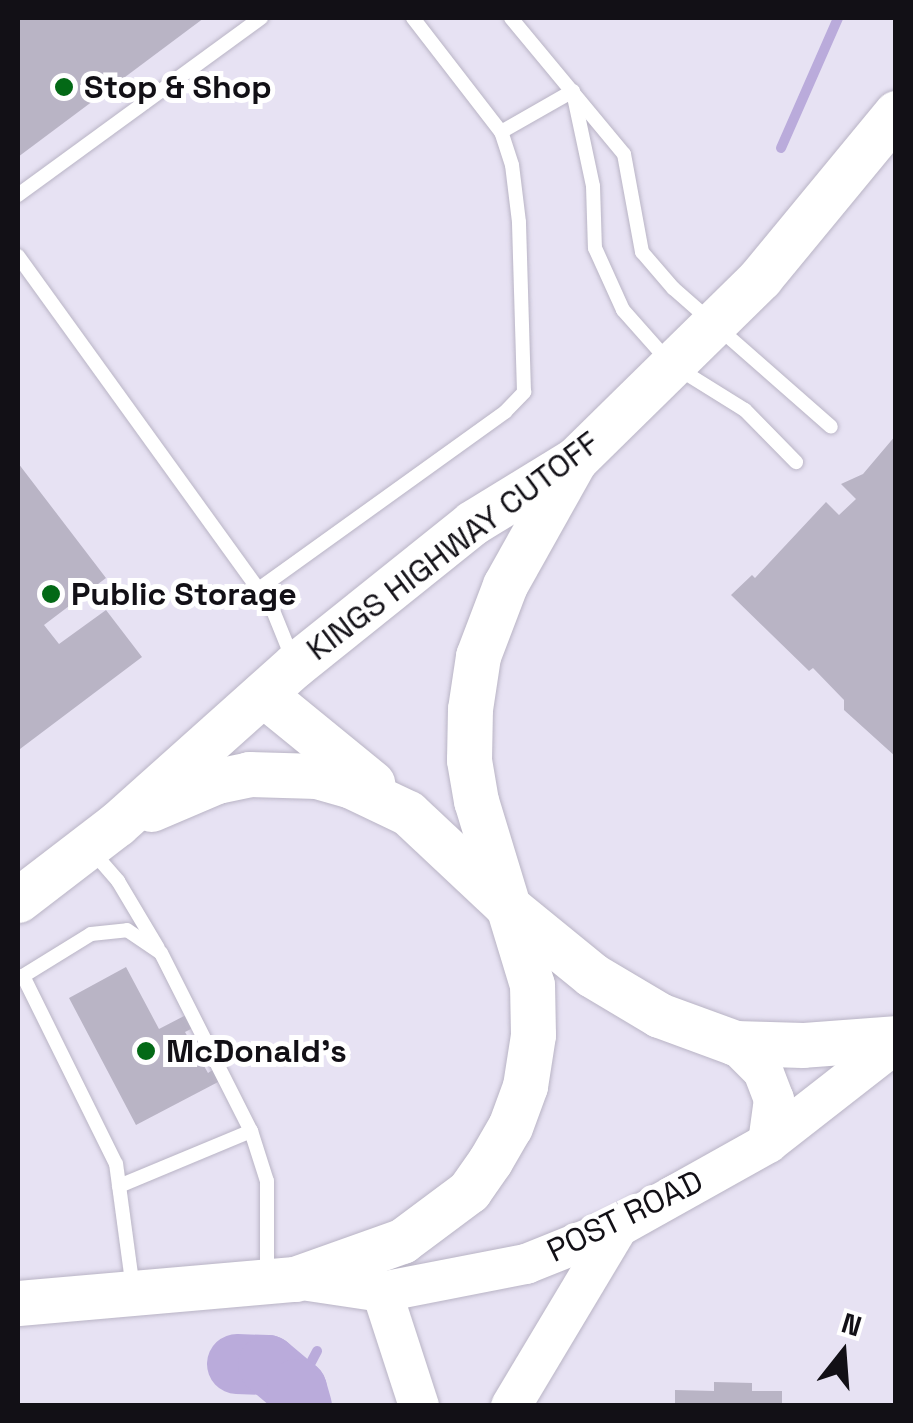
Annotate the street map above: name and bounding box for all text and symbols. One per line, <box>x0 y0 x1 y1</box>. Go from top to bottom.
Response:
place label: Stop & Shop <box>84 68 272 106</box>
marker: Stop & Shop <box>53 76 75 98</box>
street label: KINGS HIGHWAY CUTOFF <box>299 423 607 669</box>
place label: Public Storage <box>71 575 297 613</box>
marker: Public Storage <box>40 583 62 605</box>
place label: McDonald's <box>166 1032 347 1070</box>
marker: McDonald's <box>135 1040 157 1062</box>
street label: POST ROAD <box>541 1162 709 1270</box>
north arrow <box>793 1303 893 1403</box>
text: N <box>838 1304 866 1344</box>

